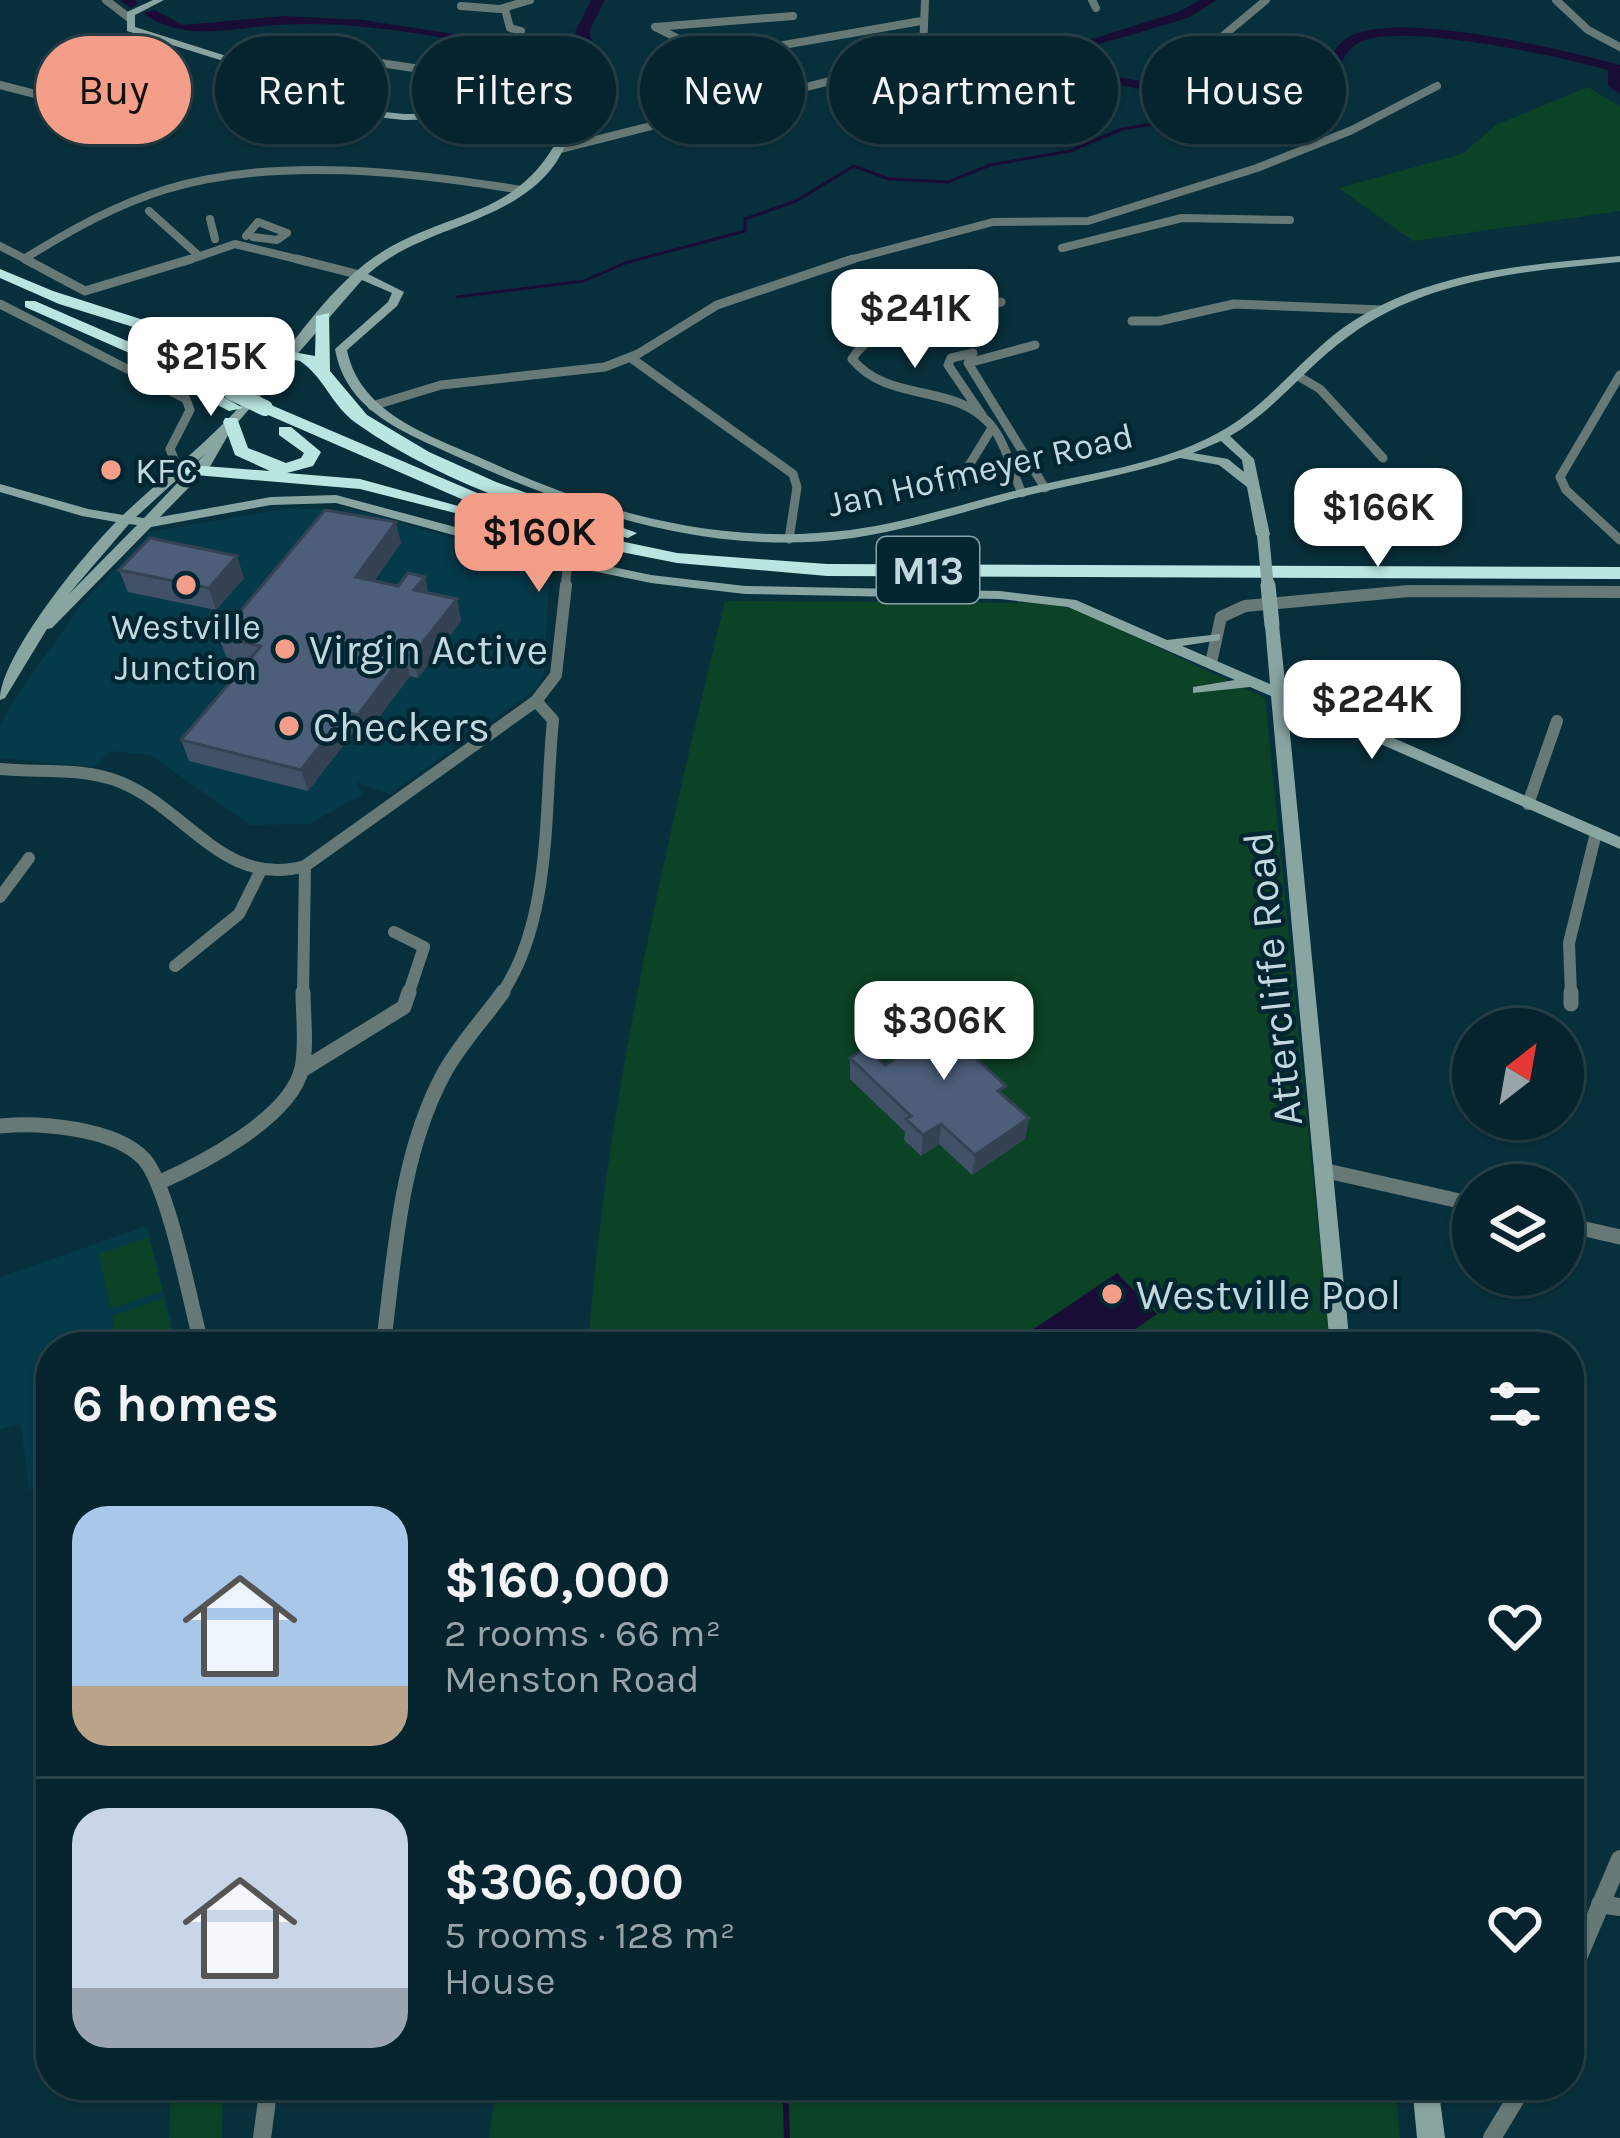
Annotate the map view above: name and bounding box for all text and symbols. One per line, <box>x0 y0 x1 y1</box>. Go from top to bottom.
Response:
chip: Buy <box>36 36 191 144</box>
chip: Rent <box>215 36 388 144</box>
chip: Filters <box>412 36 616 144</box>
chip: New <box>640 36 805 144</box>
chip: Apartment <box>829 36 1118 144</box>
chip: House <box>1142 36 1346 144</box>
pin: $241K <box>831 269 999 371</box>
text: $241K <box>858 285 972 331</box>
pin: $215K <box>127 317 295 419</box>
text: $215K <box>155 333 267 379</box>
street label: Jan Hofmeyer Road <box>823 414 1137 526</box>
place label: KFC <box>135 450 198 492</box>
marker: KFC <box>98 457 124 483</box>
pin: $166K <box>1294 468 1462 570</box>
text: $166K <box>1321 484 1435 530</box>
pin: $160K <box>455 493 623 595</box>
text: $160K <box>482 509 596 555</box>
road number: M13 <box>877 537 979 603</box>
marker: Westville Junction <box>173 572 199 598</box>
place label: Westville Junction <box>111 606 261 689</box>
place label: Virgin Active <box>309 625 548 675</box>
marker: Virgin Active <box>272 636 298 662</box>
pin: $224K <box>1288 660 1456 762</box>
text: $224K <box>1311 676 1433 722</box>
place label: Checkers <box>313 702 490 752</box>
marker: Checkers <box>276 713 302 739</box>
street label: Attercliffe Road <box>1233 829 1313 1128</box>
pin: $306K <box>860 981 1028 1083</box>
text: $306K <box>882 997 1006 1043</box>
north arrow <box>1452 1008 1584 1140</box>
map controls <box>1452 1008 1584 1296</box>
button: layers <box>1452 1164 1584 1296</box>
place label: Westville Pool <box>1136 1270 1401 1320</box>
marker: Westville Pool <box>1099 1281 1125 1307</box>
icon: filters <box>1482 1371 1548 1437</box>
text: 6 homes <box>72 1374 279 1434</box>
text: $160,000 <box>444 1550 670 1610</box>
icon: home <box>168 1554 312 1698</box>
icon: heart <box>1482 1593 1548 1659</box>
text: 2 rooms · 66 m² <box>444 1610 721 1656</box>
text: Menston Road <box>444 1656 700 1702</box>
text: $306,000 <box>444 1852 684 1912</box>
icon: home <box>168 1856 312 2000</box>
icon: heart <box>1482 1895 1548 1961</box>
text: 5 rooms · 128 m² <box>444 1912 735 1958</box>
text: House <box>444 1958 556 2004</box>

